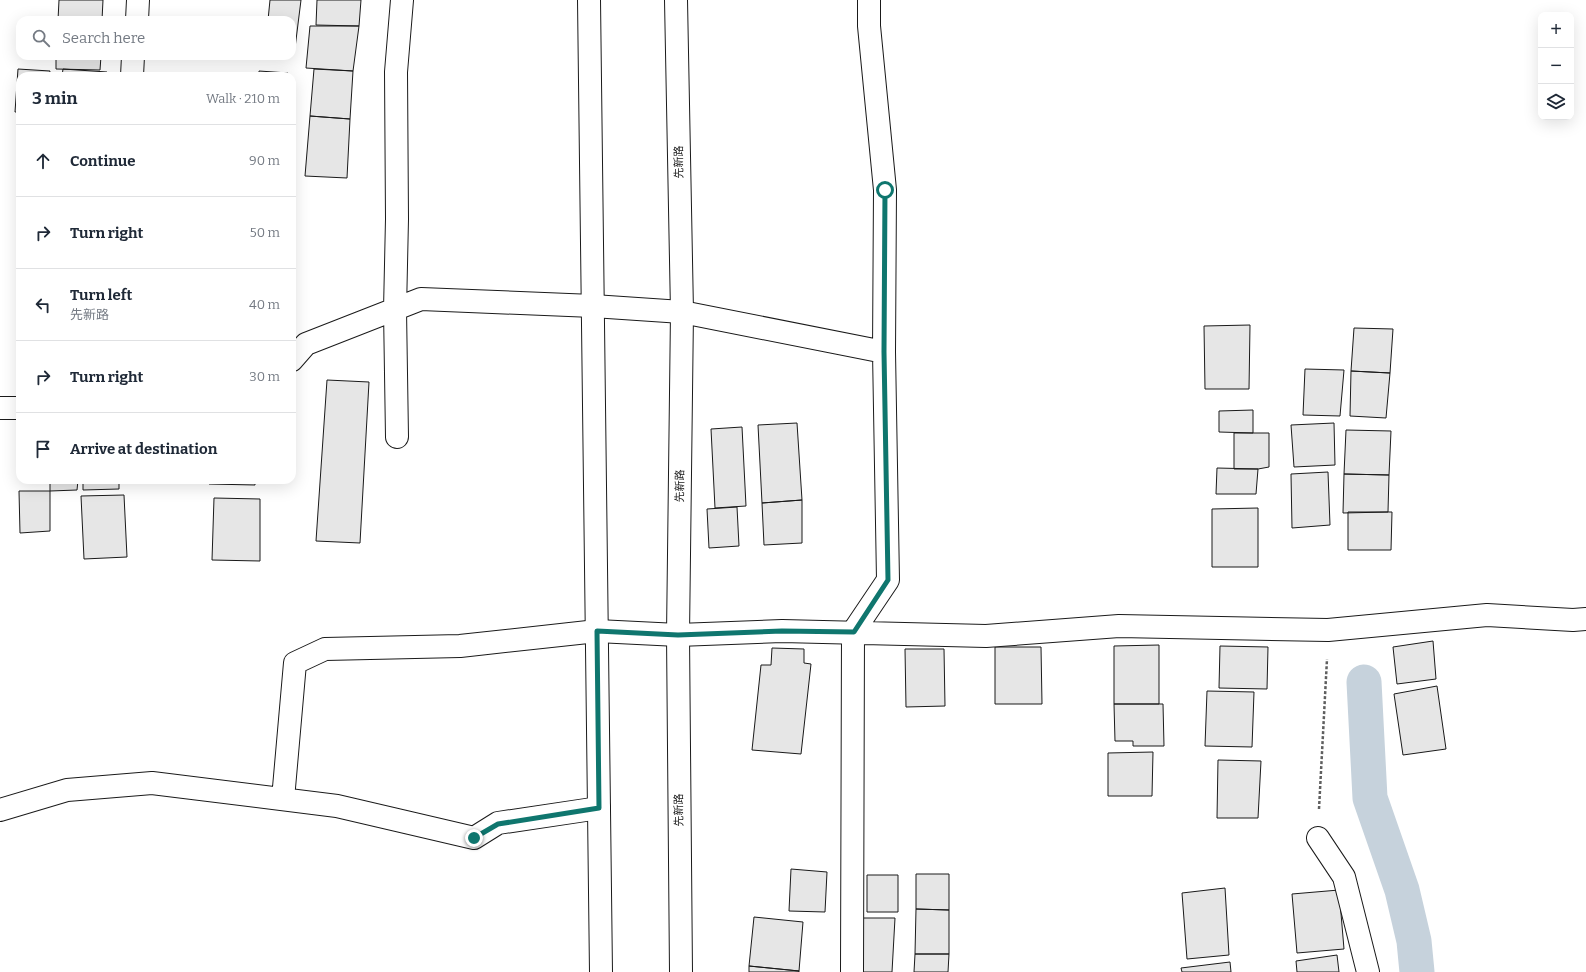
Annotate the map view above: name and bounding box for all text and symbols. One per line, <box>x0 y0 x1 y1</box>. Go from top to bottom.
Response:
map controls <box>1538 12 1574 120</box>
button: + <box>1538 12 1574 48</box>
search box <box>16 16 296 60</box>
icon: search <box>30 27 52 49</box>
text: Search here <box>62 29 145 47</box>
button: − <box>1538 48 1574 84</box>
button: layers <box>1538 84 1574 120</box>
text: 3 min <box>32 88 77 109</box>
text: Walk · 210 m <box>206 91 280 106</box>
street label: 先新路 <box>672 145 686 179</box>
icon: ahead <box>32 150 54 172</box>
text: Continue <box>70 152 136 170</box>
text: 90 m <box>249 153 280 168</box>
route start <box>876 181 894 199</box>
icon: right <box>32 222 54 244</box>
text: Turn right <box>70 224 143 242</box>
text: 50 m <box>250 225 280 240</box>
text: Turn left <box>70 286 132 304</box>
icon: left <box>32 294 54 316</box>
text: 40 m <box>249 297 280 312</box>
text: 先新路 <box>70 307 109 322</box>
icon: right <box>32 366 54 388</box>
text: Turn right <box>70 368 143 386</box>
text: 30 m <box>249 369 280 384</box>
icon: arrive <box>32 438 54 460</box>
text: Arrive at destination <box>70 440 217 458</box>
street label: 先新路 <box>673 469 687 503</box>
street label: 先新路 <box>672 793 686 827</box>
route end <box>465 829 483 847</box>

